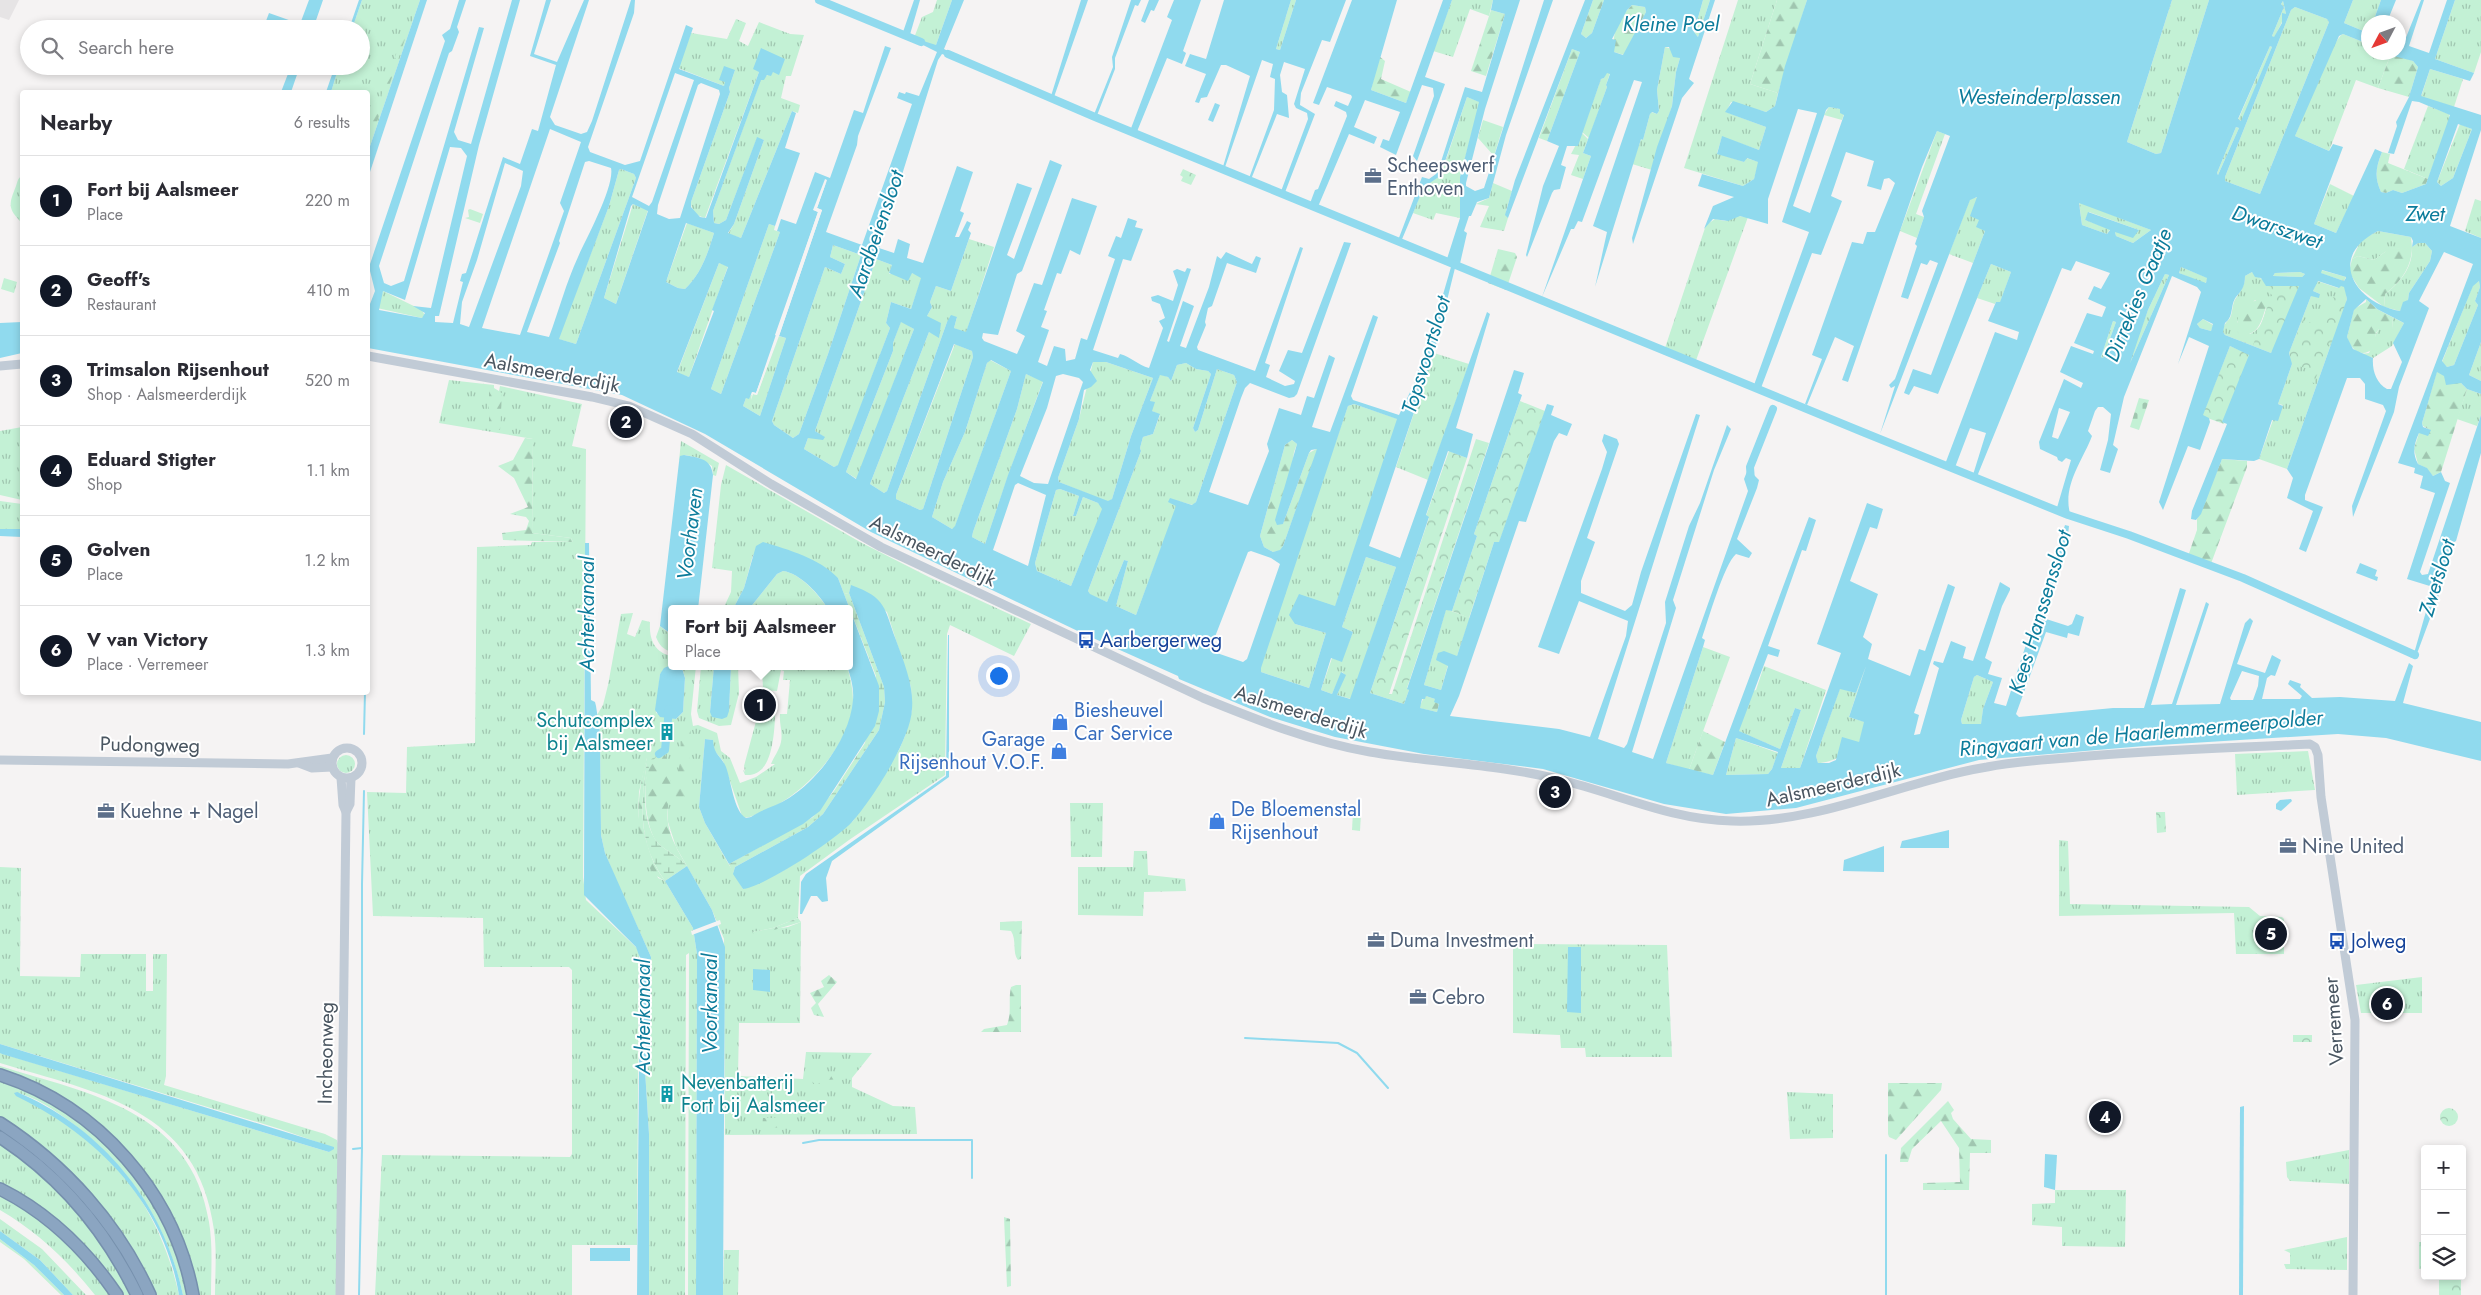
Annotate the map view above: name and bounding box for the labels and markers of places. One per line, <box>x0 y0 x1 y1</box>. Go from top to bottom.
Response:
place label: Scheepswerf Enthoven <box>1387 151 1495 203</box>
office icon: Scheepswerf Enthoven <box>1363 166 1383 186</box>
pin: 2 <box>610 403 642 441</box>
place label: Aarbergerweg <box>1100 626 1222 655</box>
bus stop icon: Aarbergerweg <box>1076 630 1096 650</box>
pin: 1 <box>744 686 776 724</box>
place label: Biesheuvel Car Service <box>1074 696 1173 748</box>
place label: Schutcomplex bij Aalsmeer <box>536 706 654 758</box>
shop icon: Biesheuvel Car Service <box>1050 712 1070 732</box>
building icon: Schutcomplex bij Aalsmeer <box>657 722 677 742</box>
place label: Garage Rijsenhout V.O.F. <box>899 725 1045 777</box>
shop icon: Garage Rijsenhout V.O.F. <box>1049 741 1069 761</box>
pin: 3 <box>1539 773 1571 811</box>
place label: De Bloemenstal Rijsenhout <box>1231 795 1361 847</box>
place label: Kuehne + Nagel <box>120 797 259 826</box>
office icon: Kuehne + Nagel <box>96 801 116 821</box>
shop icon: De Bloemenstal Rijsenhout <box>1207 811 1227 831</box>
place label: Nine United <box>2302 832 2404 861</box>
office icon: Nine United <box>2278 836 2298 856</box>
pin: 5 <box>2255 915 2287 953</box>
place label: Duma Investment <box>1390 926 1534 955</box>
place label: Jolweg <box>2348 927 2406 956</box>
office icon: Duma Investment <box>1366 930 1386 950</box>
bus stop icon: Jolweg <box>2327 931 2347 951</box>
place label: Cebro <box>1432 983 1485 1012</box>
pin: 6 <box>2371 985 2403 1023</box>
office icon: Cebro <box>1408 987 1428 1007</box>
place label: Nevenbatterij Fort bij Aalsmeer <box>681 1068 825 1120</box>
building icon: Nevenbatterij Fort bij Aalsmeer <box>657 1084 677 1104</box>
pin: 4 <box>2089 1098 2121 1136</box>

